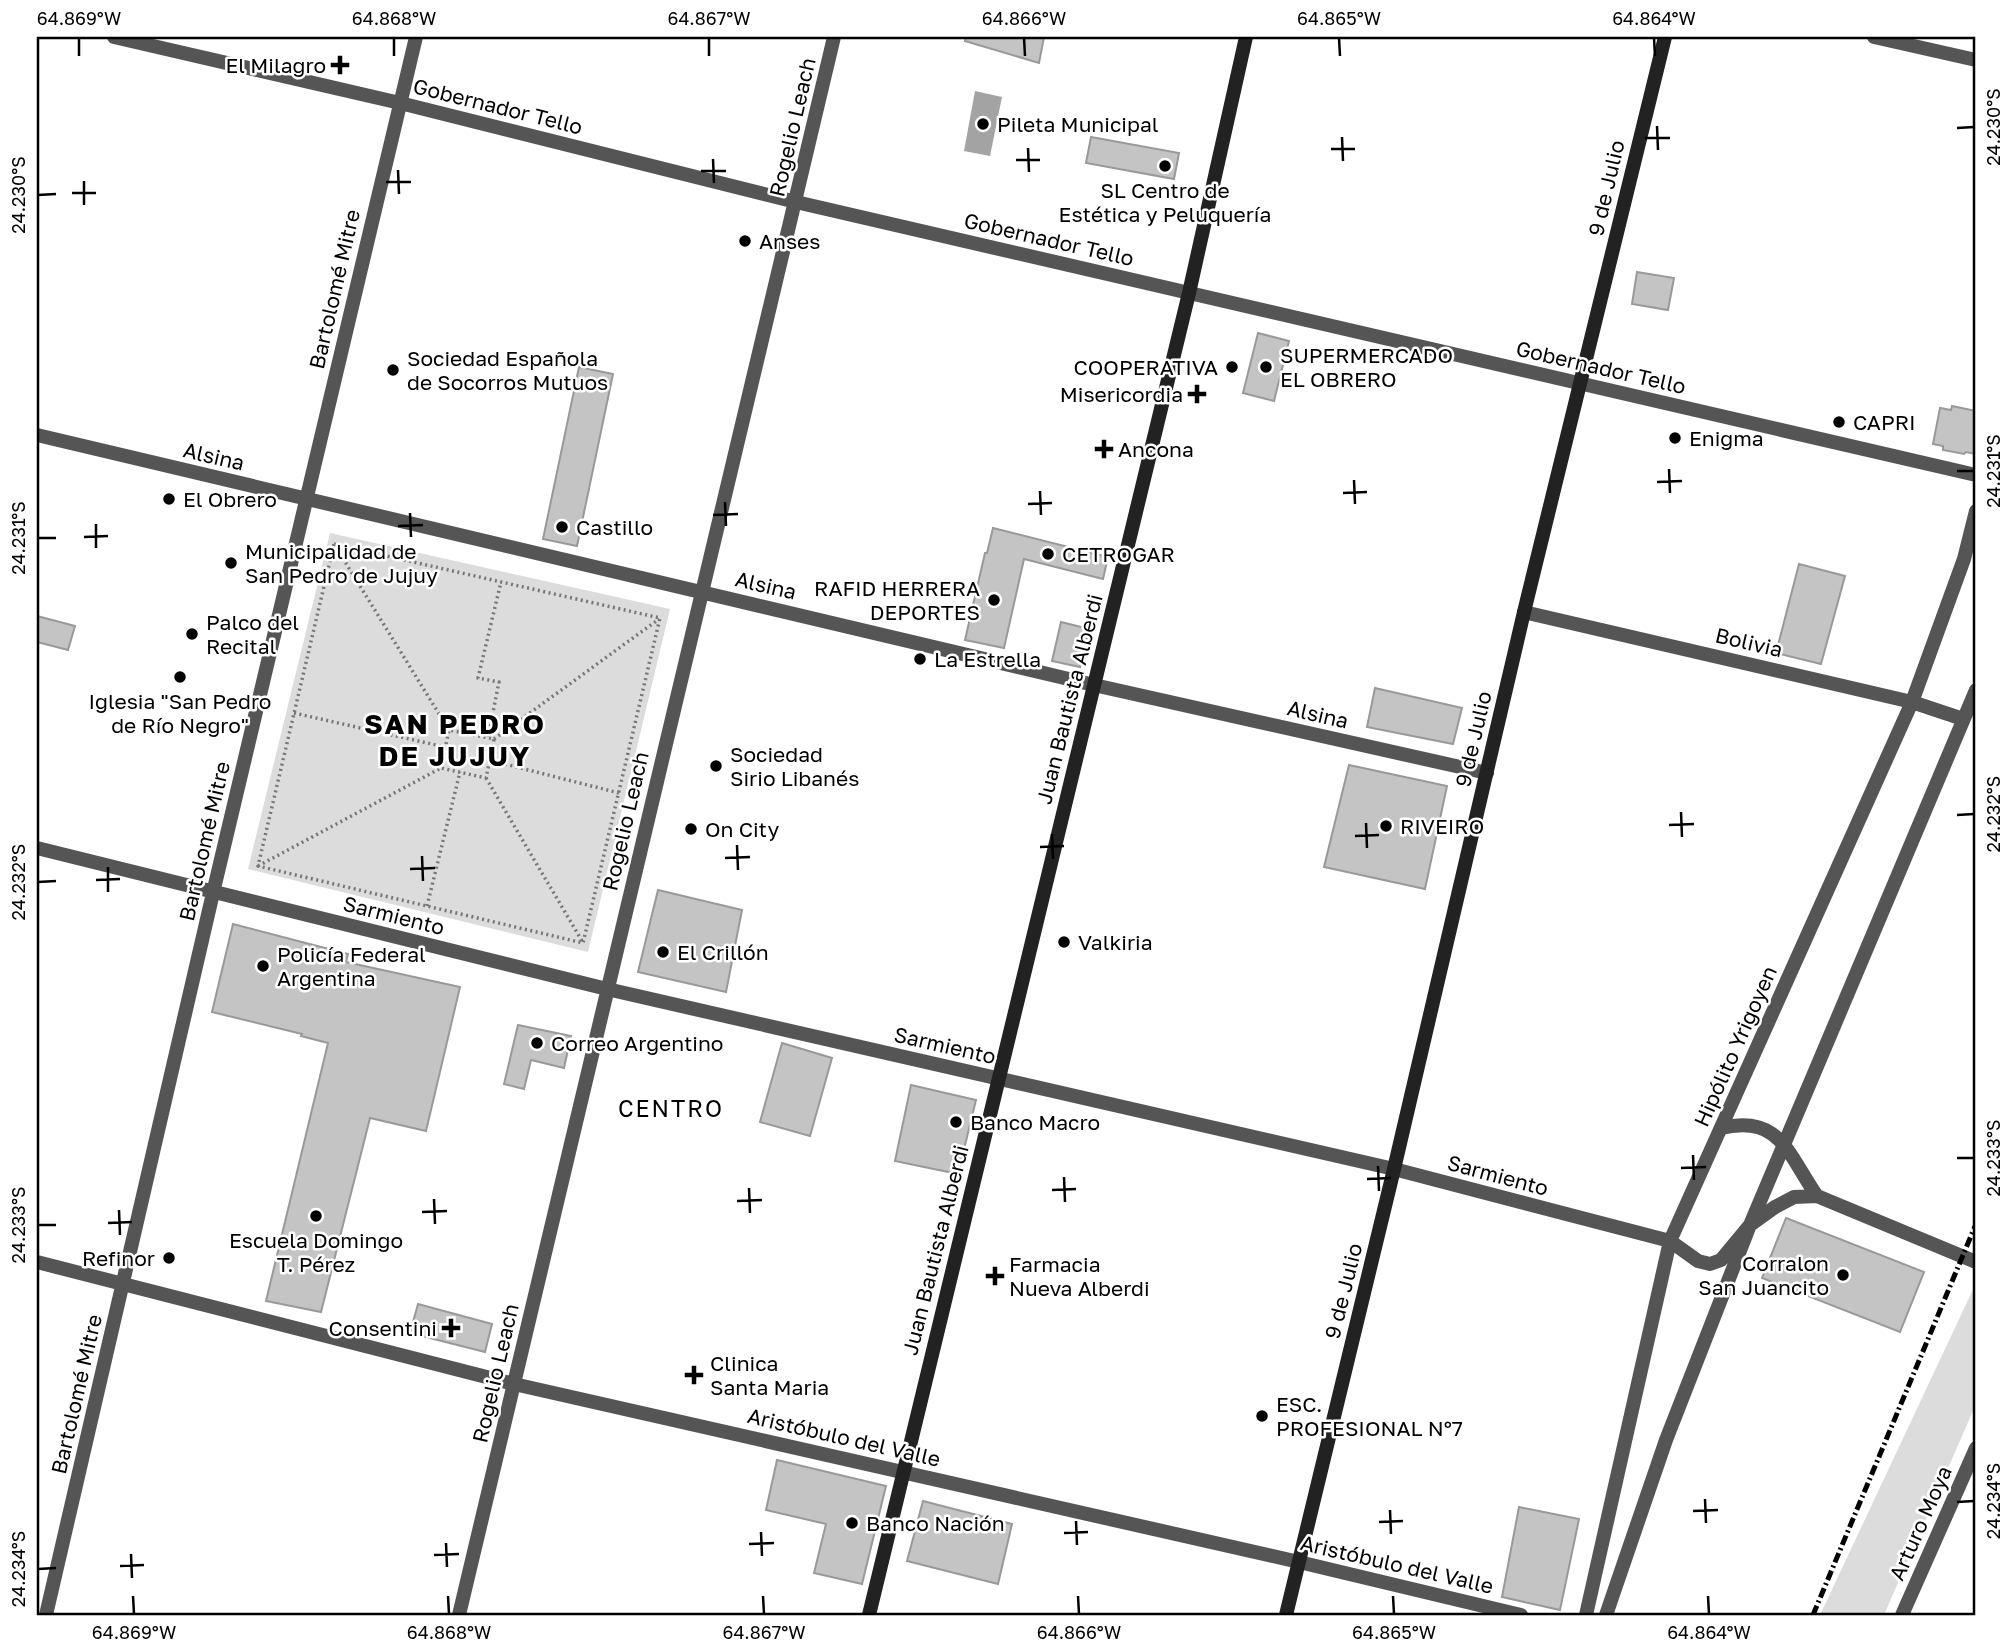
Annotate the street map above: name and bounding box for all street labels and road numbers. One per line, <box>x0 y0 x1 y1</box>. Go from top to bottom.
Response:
street label: Rogelio Leach <box>763 55 821 199</box>
street label: Gobernador Tello <box>411 72 585 140</box>
street label: 9 de Julio <box>1582 138 1630 238</box>
street label: Bartolomé Mitre <box>303 207 365 371</box>
street label: Gobernador Tello <box>962 207 1136 271</box>
street label: Gobernador Tello <box>1514 335 1688 399</box>
street label: Alsina <box>181 436 247 476</box>
street label: Alsina <box>733 565 799 605</box>
street label: Juan Bautista Alberdi <box>1030 591 1108 807</box>
street label: Bolivia <box>1713 622 1785 662</box>
street label: 9 de Julio <box>1449 689 1497 789</box>
street label: Alsina <box>1285 694 1351 734</box>
street label: Rogelio Leach <box>596 749 654 893</box>
street label: Bartolomé Mitre <box>173 759 235 923</box>
street label: Sarmiento <box>341 890 447 940</box>
street label: Hipólito Yrigoyen <box>1688 962 1782 1130</box>
street label: Sarmiento <box>892 1021 998 1069</box>
street label: Juan Bautista Alberdi <box>896 1142 974 1358</box>
street label: Sarmiento <box>1445 1149 1551 1201</box>
street label: 9 de Julio <box>1319 1241 1367 1341</box>
street label: Rogelio Leach <box>466 1301 524 1445</box>
street label: Bartolomé Mitre <box>45 1312 107 1476</box>
street label: Aristóbulo del Valle <box>745 1402 943 1472</box>
street label: Arturo Moya <box>1883 1462 1957 1584</box>
street label: Aristóbulo del Valle <box>1298 1529 1496 1599</box>

